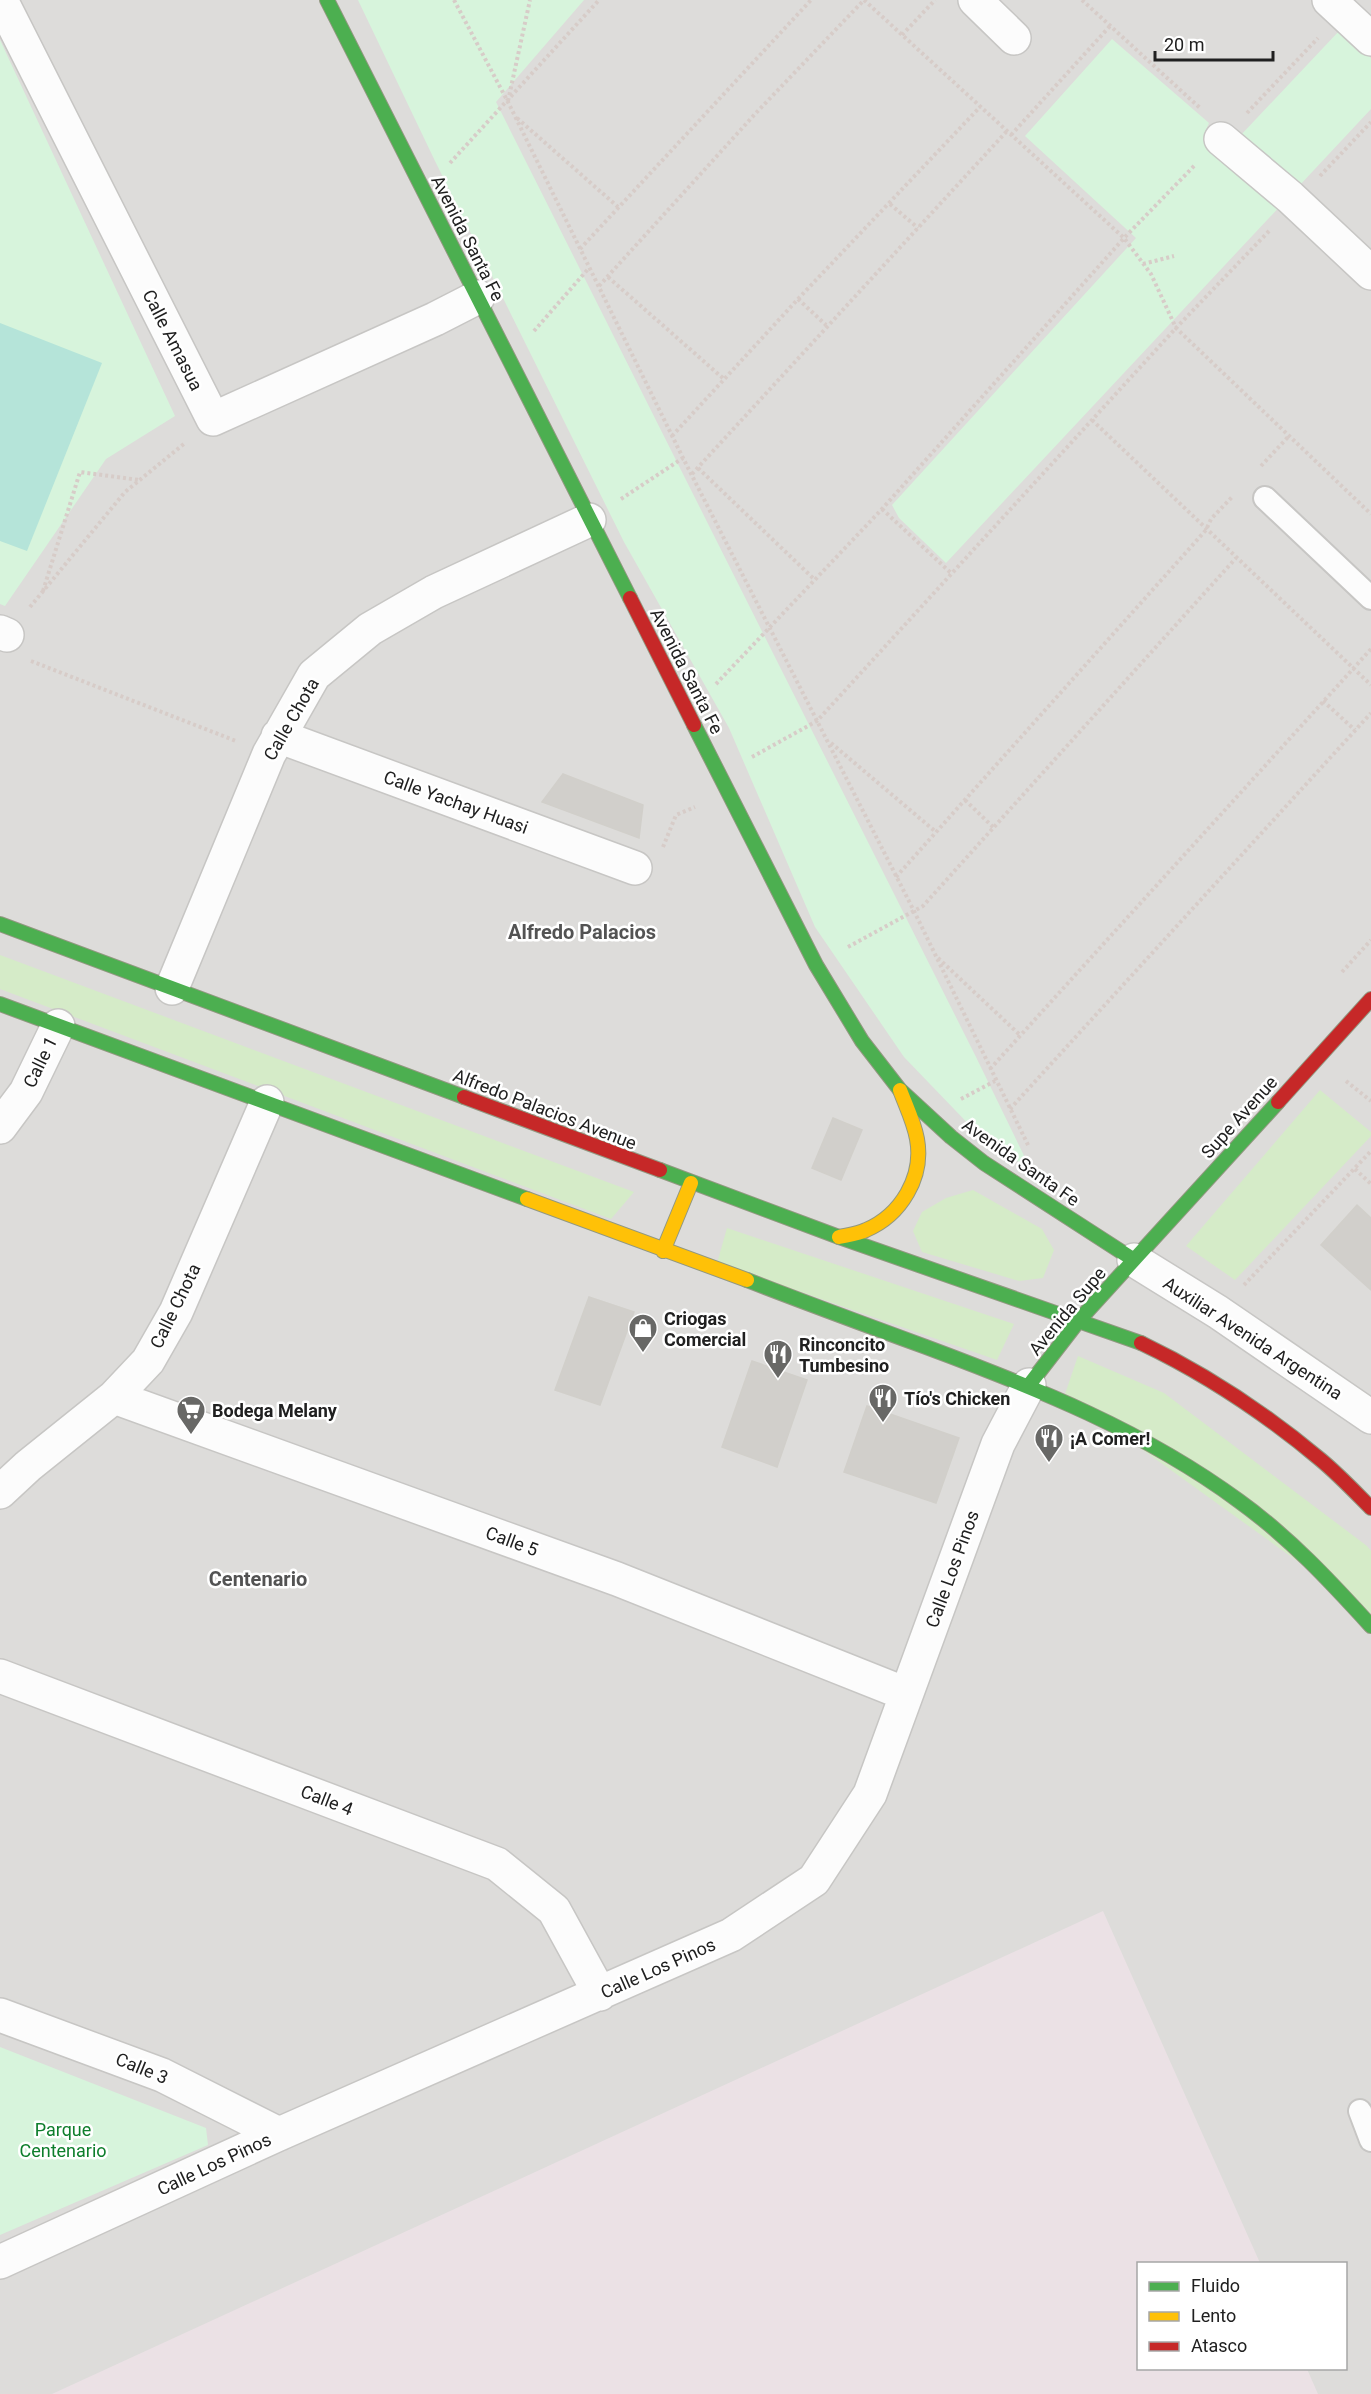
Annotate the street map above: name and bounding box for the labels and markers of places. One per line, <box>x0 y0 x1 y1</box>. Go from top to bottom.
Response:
place label: Criogas Comercial <box>664 1308 746 1350</box>
shop icon: Criogas Comercial <box>627 1312 659 1354</box>
place label: Rinconcito Tumbesino <box>799 1334 889 1376</box>
restaurant icon: Rinconcito Tumbesino <box>762 1338 794 1380</box>
restaurant icon: Tío's Chicken <box>867 1382 899 1424</box>
place label: Tío's Chicken <box>904 1388 1010 1409</box>
supermarket icon: Bodega Melany <box>175 1394 207 1436</box>
place label: Bodega Melany <box>212 1400 338 1421</box>
restaurant icon: ¡A Comer! <box>1033 1422 1065 1464</box>
place label: ¡A Comer! <box>1070 1428 1150 1449</box>

